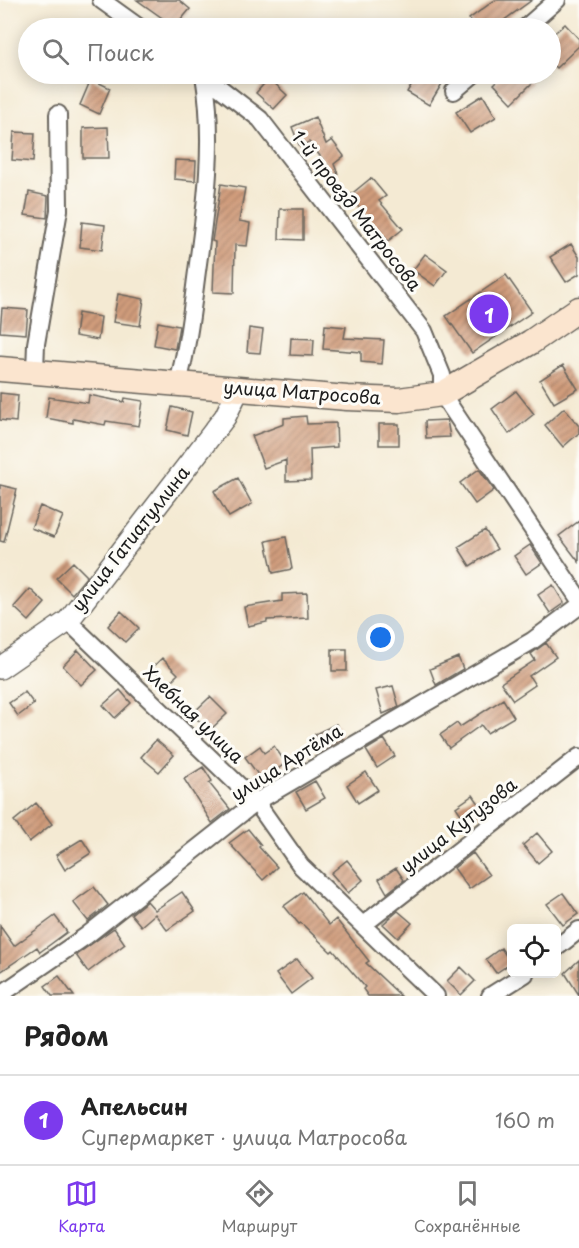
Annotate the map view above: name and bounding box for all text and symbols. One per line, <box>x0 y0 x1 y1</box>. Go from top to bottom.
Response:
search box <box>18 18 561 84</box>
icon: search <box>39 35 72 68</box>
text: Поиск <box>87 35 154 68</box>
street label: 1-й проезд Матросова <box>286 124 429 297</box>
pin: 1 <box>470 292 508 336</box>
street label: улица Матросова <box>223 373 382 411</box>
street label: улица Гатиатуллина <box>64 459 196 617</box>
your location <box>366 623 395 652</box>
street label: Хлебная улица <box>138 659 251 769</box>
street label: улица Артёма <box>225 717 347 807</box>
street label: улица Кутузова <box>394 770 523 879</box>
map controls <box>507 924 561 978</box>
button: locate <box>507 924 561 978</box>
text: Рядом <box>24 1016 109 1055</box>
text: Апельсин <box>81 1089 188 1122</box>
text: 1 <box>39 1105 48 1135</box>
text: 160 m <box>495 1105 555 1135</box>
text: Супермаркет · улица Матросова <box>81 1122 407 1152</box>
tab: Карта <box>58 1177 105 1237</box>
tab: Маршрут <box>222 1177 297 1237</box>
tab: Сохранённые <box>414 1177 521 1237</box>

